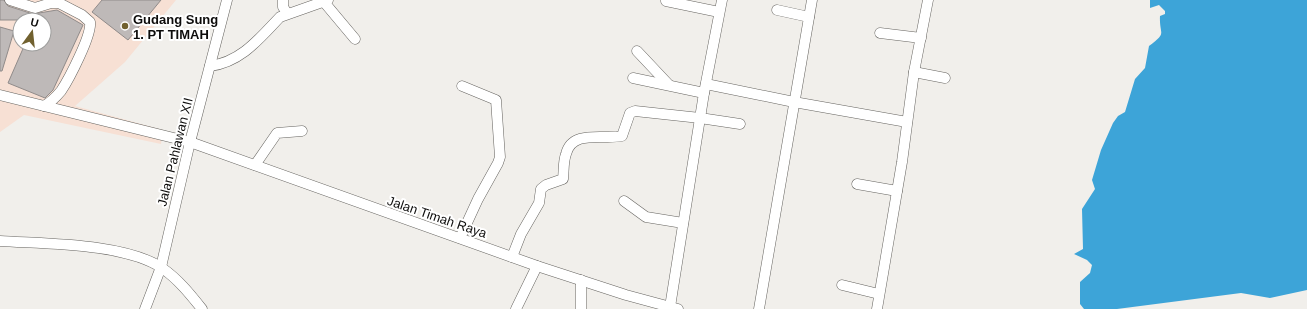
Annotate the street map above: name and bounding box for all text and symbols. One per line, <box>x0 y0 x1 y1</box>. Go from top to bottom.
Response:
north arrow <box>12 12 52 52</box>
place label: Gudang Sung 1. PT TIMAH <box>133 12 218 42</box>
text: U <box>29 16 40 29</box>
marker: Gudang Sung 1. PT TIMAH <box>120 21 130 31</box>
street label: Jalan Pahlawan XII <box>154 96 196 208</box>
street label: Jalan Timah Raya <box>385 193 489 241</box>

